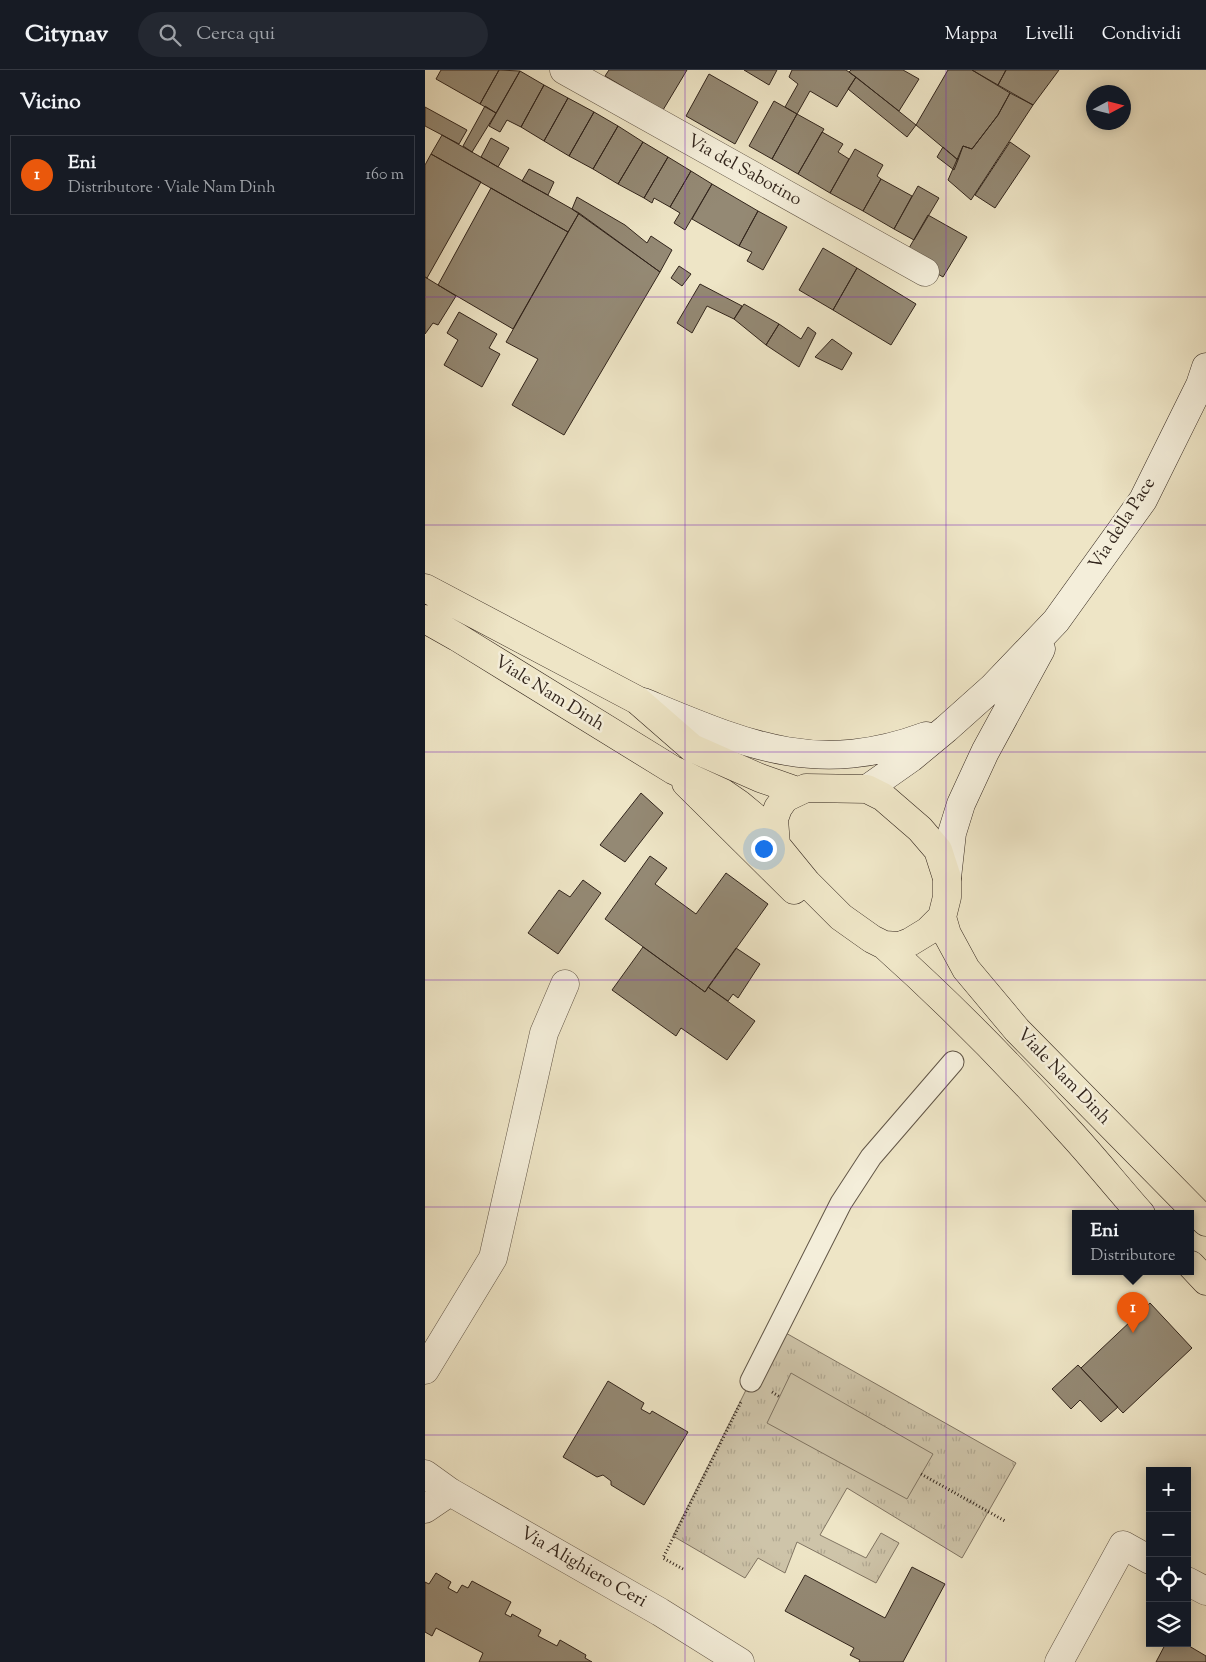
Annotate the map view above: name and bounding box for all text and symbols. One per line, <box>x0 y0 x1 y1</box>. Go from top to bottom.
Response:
search box <box>138 12 488 57</box>
text: Citynav <box>25 18 108 52</box>
icon: search <box>156 21 184 49</box>
text: Cerca qui <box>196 21 275 48</box>
text: Mappa <box>945 22 998 48</box>
text: Livelli <box>1026 22 1074 48</box>
text: Condividi <box>1102 22 1181 48</box>
north arrow <box>1086 85 1131 130</box>
text: Vicino <box>20 88 81 118</box>
street label: Via del Sabotino <box>682 129 806 213</box>
text: Eni <box>68 150 96 177</box>
text: 1 <box>34 164 40 187</box>
text: 160 m <box>366 164 404 187</box>
text: Distributore · Viale Nam Dinh <box>68 177 276 200</box>
street label: Via della Pace <box>1083 473 1163 575</box>
street label: Viale Nam Dinh <box>489 650 610 739</box>
your location <box>751 836 777 862</box>
street label: Viale Nam Dinh <box>1010 1023 1116 1132</box>
popup <box>1072 1210 1194 1275</box>
text: Eni <box>1090 1218 1119 1245</box>
text: Distributore <box>1090 1245 1176 1268</box>
pin: 1 <box>1117 1292 1149 1333</box>
map controls <box>1146 1467 1191 1647</box>
button: + <box>1146 1467 1191 1512</box>
button: − <box>1146 1512 1191 1557</box>
street label: Via Alighiero Ceri <box>515 1521 651 1615</box>
button: locate <box>1146 1557 1191 1602</box>
button: layers <box>1146 1602 1191 1647</box>

